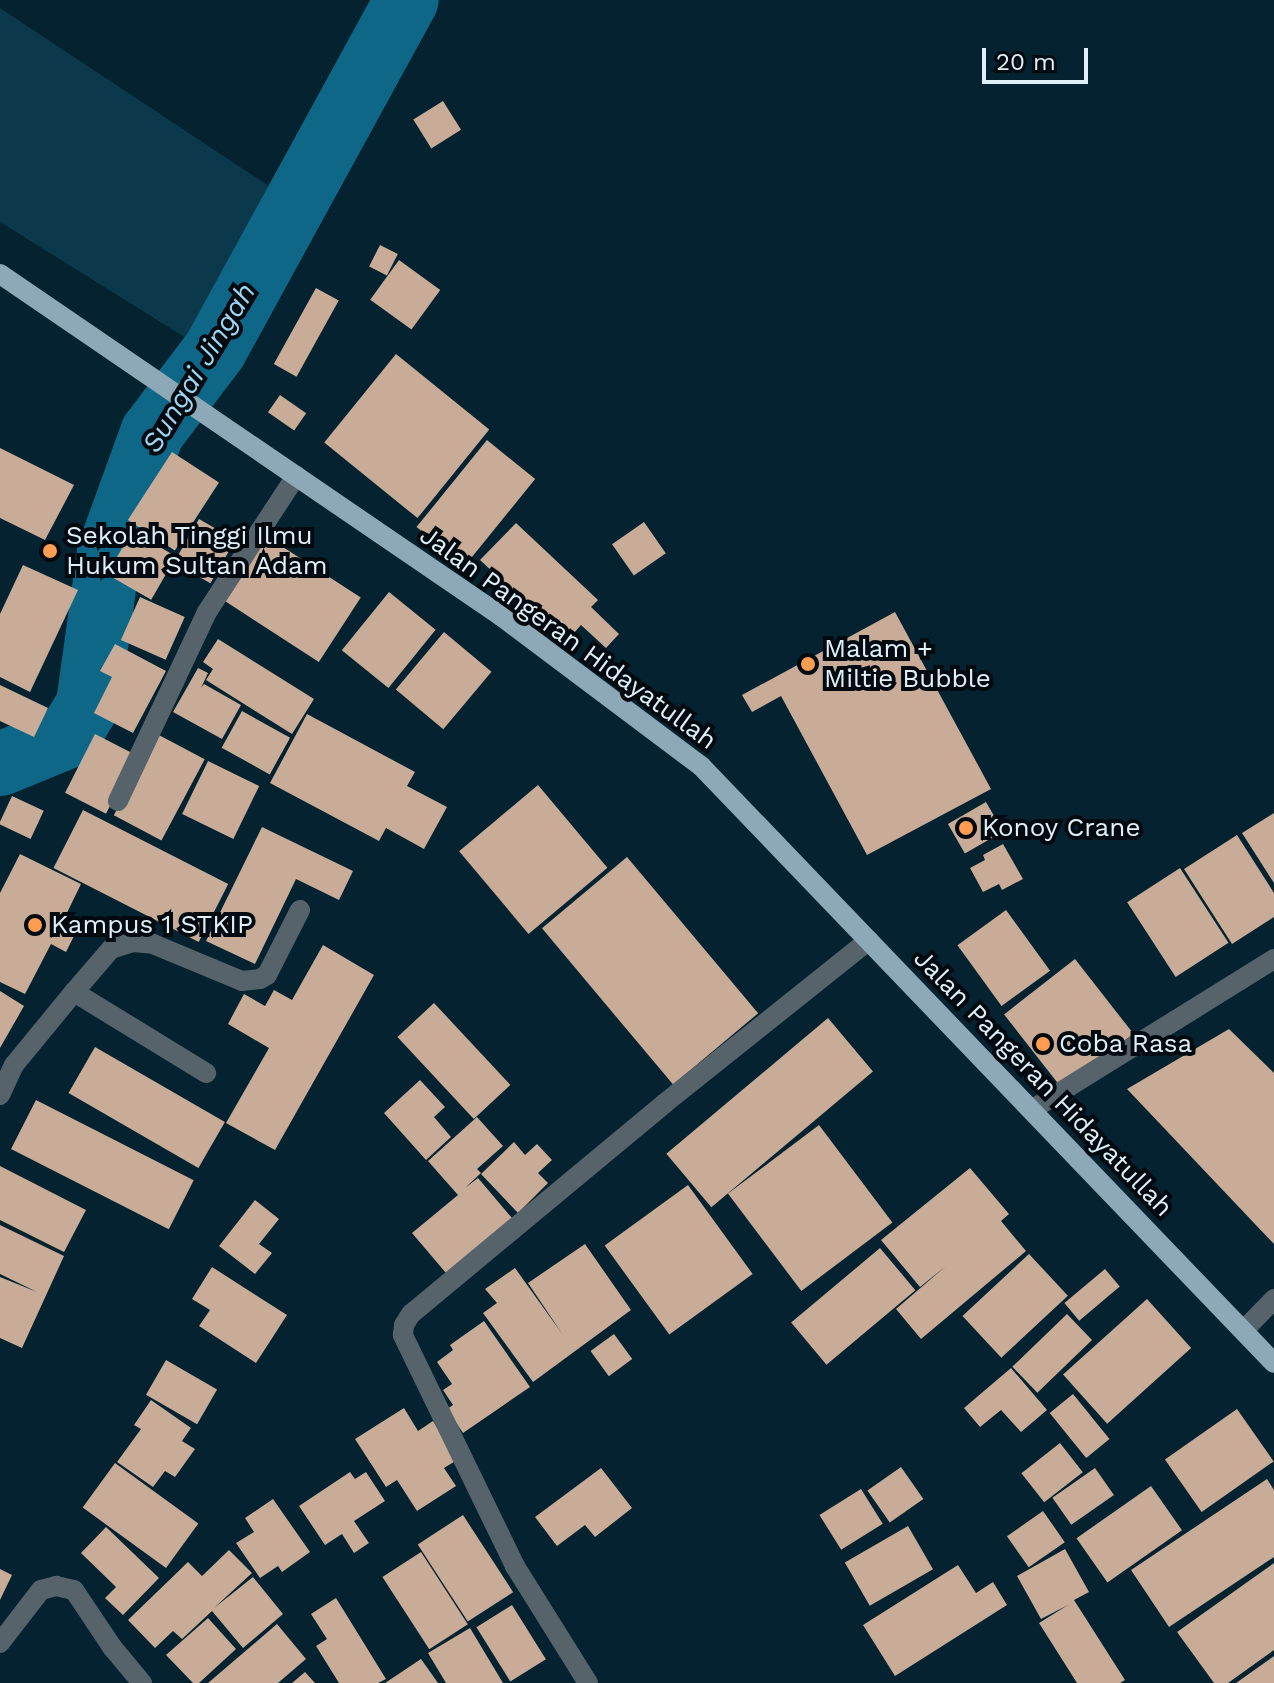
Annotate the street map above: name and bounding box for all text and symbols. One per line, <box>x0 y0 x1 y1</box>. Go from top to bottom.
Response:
scale bar <box>986 32 1092 82</box>
text: 20 m <box>996 48 1056 76</box>
water label: Sungai Jingah <box>135 277 263 459</box>
place label: Sekolah Tinggi Ilmu Hukum Sultan Adam <box>66 520 329 582</box>
street label: Jalan Pangeran Hidayatullah <box>414 520 722 756</box>
marker: Sekolah Tinggi Ilmu Hukum Sultan Adam <box>41 542 59 560</box>
place label: Malam + Miltie Bubble <box>824 633 991 694</box>
marker: Malam + Miltie Bubble <box>799 655 817 673</box>
place label: Konoy Crane <box>982 812 1141 844</box>
marker: Konoy Crane <box>957 819 975 837</box>
place label: Kampus 1 STKIP <box>51 909 253 941</box>
marker: Kampus 1 STKIP <box>26 916 44 934</box>
street label: Jalan Pangeran Hidayatullah <box>907 943 1179 1223</box>
place label: Coba Rasa <box>1059 1028 1193 1060</box>
marker: Coba Rasa <box>1034 1035 1052 1053</box>

